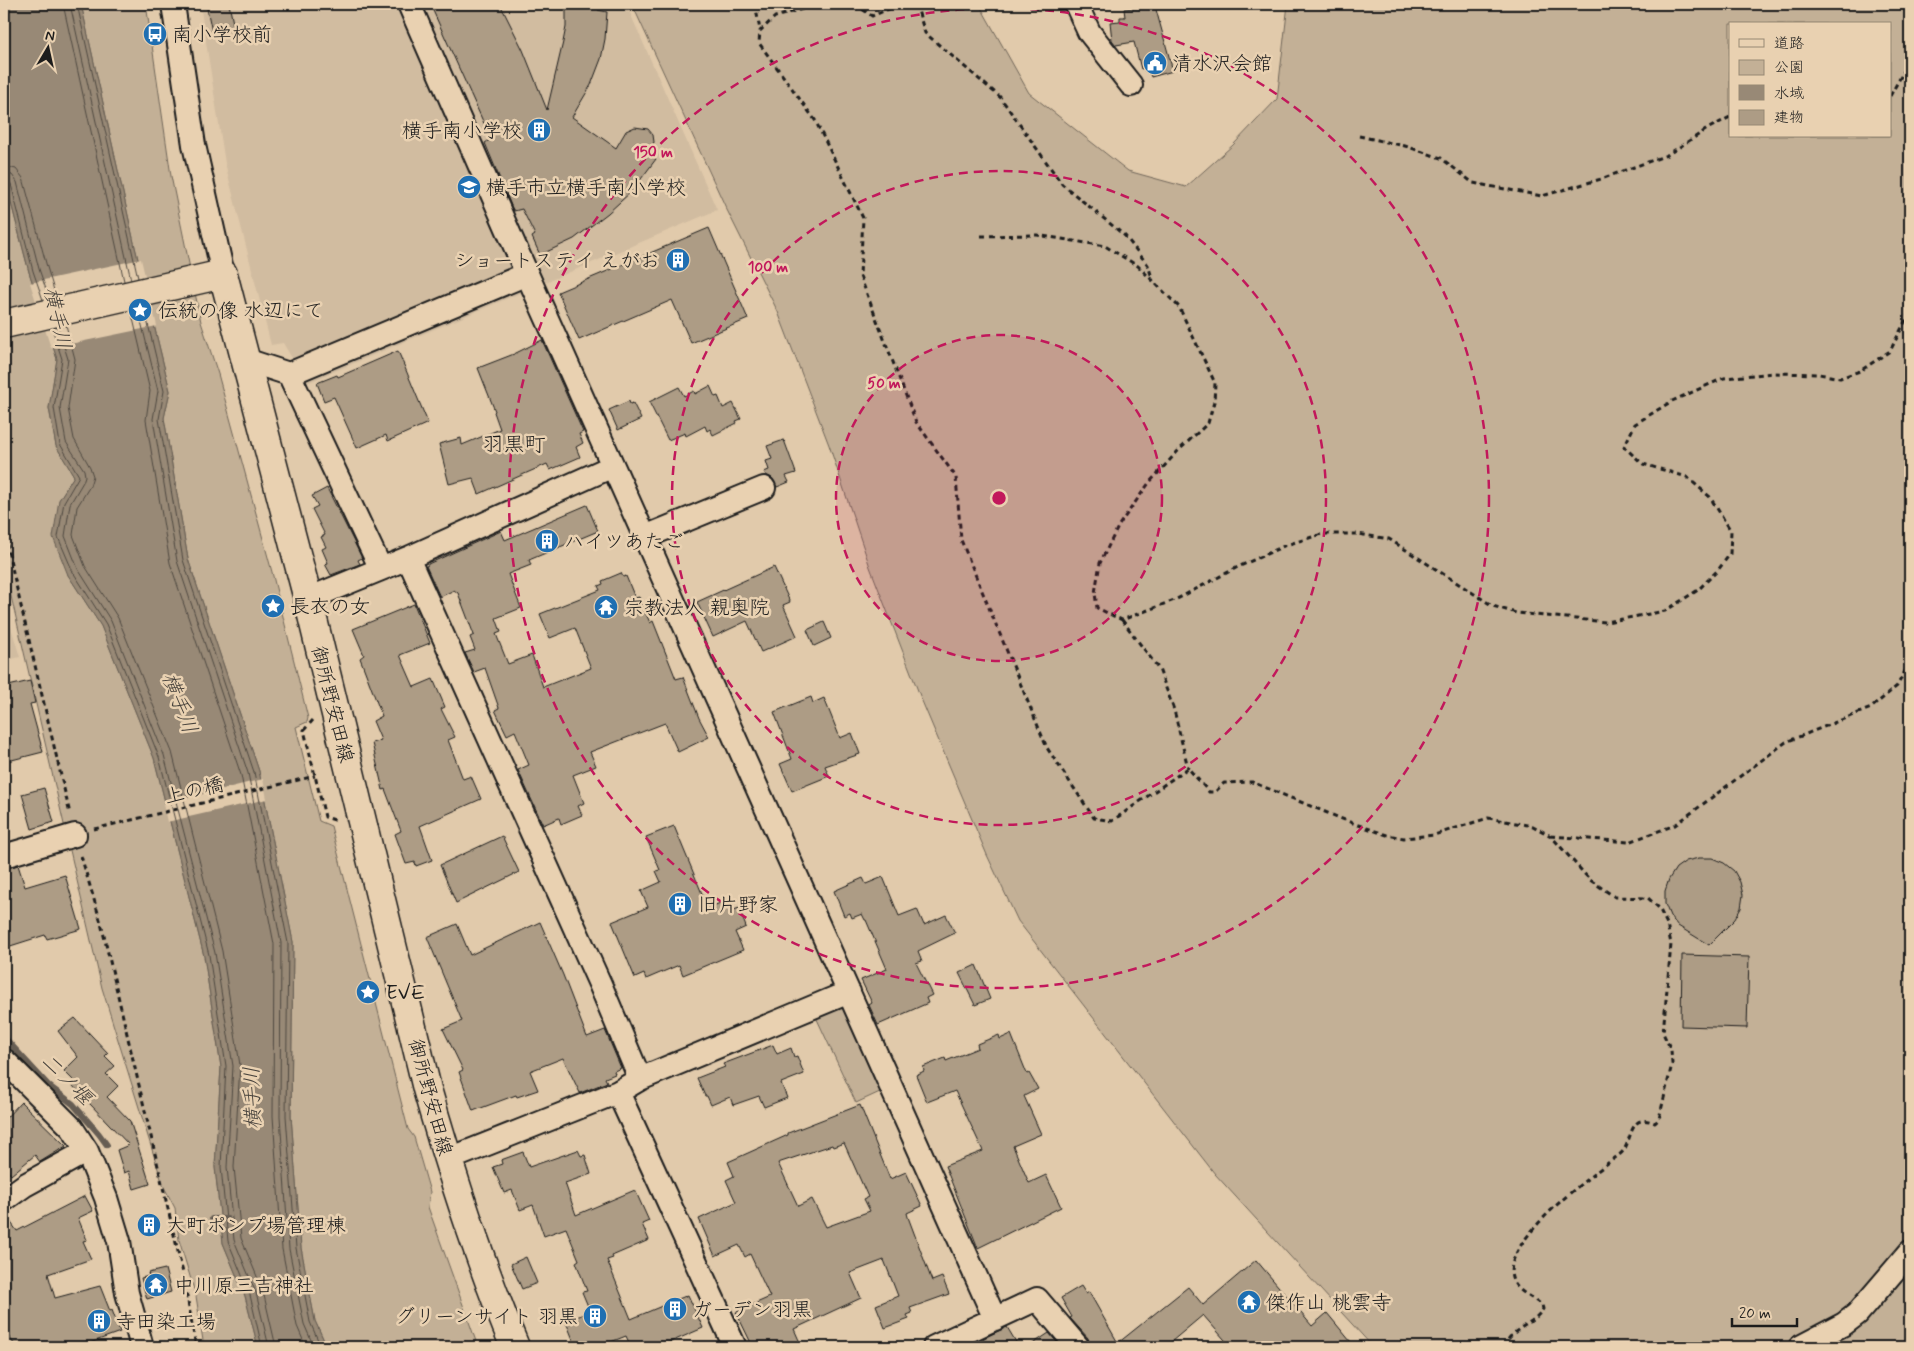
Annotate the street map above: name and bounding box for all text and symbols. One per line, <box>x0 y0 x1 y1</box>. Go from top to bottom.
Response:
bus stop icon: 南小学校前 <box>142 21 168 47</box>
north arrow <box>22 22 72 72</box>
place label: 南小学校前 <box>172 22 272 49</box>
legend <box>1729 22 1892 138</box>
text: N <box>44 27 56 46</box>
text: 道路 <box>1774 34 1804 54</box>
public building icon: 清水沢会館 <box>1142 50 1168 76</box>
place label: 清水沢会館 <box>1172 51 1272 78</box>
text: 公園 <box>1774 58 1804 78</box>
text: 水域 <box>1774 84 1804 104</box>
text: 建物 <box>1774 108 1804 128</box>
building icon: 横手南小学校 <box>526 117 552 143</box>
place label: 横手南小学校 <box>402 118 522 145</box>
text: 150 m <box>633 143 673 163</box>
school or university icon: 横手市立横手南小学校 <box>456 174 482 200</box>
place label: 横手市立横手南小学校 <box>486 175 686 202</box>
building icon: ショートステイ えがお <box>665 247 691 273</box>
place label: ショートステイ えがお <box>454 248 660 275</box>
text: 100 m <box>748 258 788 278</box>
water label: 横手川 <box>37 284 77 352</box>
place icon: 伝統の像 水辺にて <box>127 297 153 323</box>
place label: 伝統の像 水辺にて <box>158 298 323 325</box>
text: 50 m <box>867 374 901 394</box>
district label: 羽黒町 <box>483 431 546 459</box>
centre of rings <box>990 489 1008 507</box>
building icon: ハイツあたご <box>534 528 560 554</box>
place label: ハイツあたご <box>564 529 684 556</box>
place icon: 長衣の女 <box>260 593 286 619</box>
place label: 長衣の女 <box>290 594 370 621</box>
temple icon: 宗教法人 親奥院 <box>593 594 619 620</box>
place label: 宗教法人 親奥院 <box>624 595 769 622</box>
street label: 御所野安田線 <box>304 643 359 766</box>
water label: 横手川 <box>155 669 203 738</box>
street label: 上の橋 <box>162 772 227 811</box>
building icon: 旧片野家 <box>667 891 693 917</box>
place label: 旧片野家 <box>698 892 778 919</box>
place icon: EVE <box>355 979 381 1005</box>
place label: EVE <box>386 980 425 1007</box>
street label: 御所野安田線 <box>401 1036 458 1159</box>
water label: 二ノ堰 <box>34 1048 100 1113</box>
water label: 横手川 <box>238 1066 268 1130</box>
building icon: 大町ポンプ場管理棟 <box>136 1212 162 1238</box>
place label: 大町ポンプ場管理棟 <box>166 1213 346 1240</box>
temple icon: 中川原三吉神社 <box>143 1272 169 1298</box>
place label: 中川原三吉神社 <box>174 1273 314 1300</box>
temple icon: 傑作山 桃雲寺 <box>1236 1289 1262 1315</box>
place label: 傑作山 桃雲寺 <box>1266 1290 1391 1317</box>
building icon: ガーデン羽黒 <box>662 1296 688 1322</box>
scale bar <box>1732 1296 1796 1328</box>
place label: ガーデン羽黒 <box>692 1297 812 1324</box>
building icon: グリーンサイト 羽黒 <box>582 1303 608 1329</box>
place label: グリーンサイト 羽黒 <box>395 1304 578 1331</box>
text: 20 m <box>1739 1304 1771 1324</box>
building icon: 寺田染工場 <box>86 1308 112 1334</box>
place label: 寺田染工場 <box>116 1309 216 1336</box>

